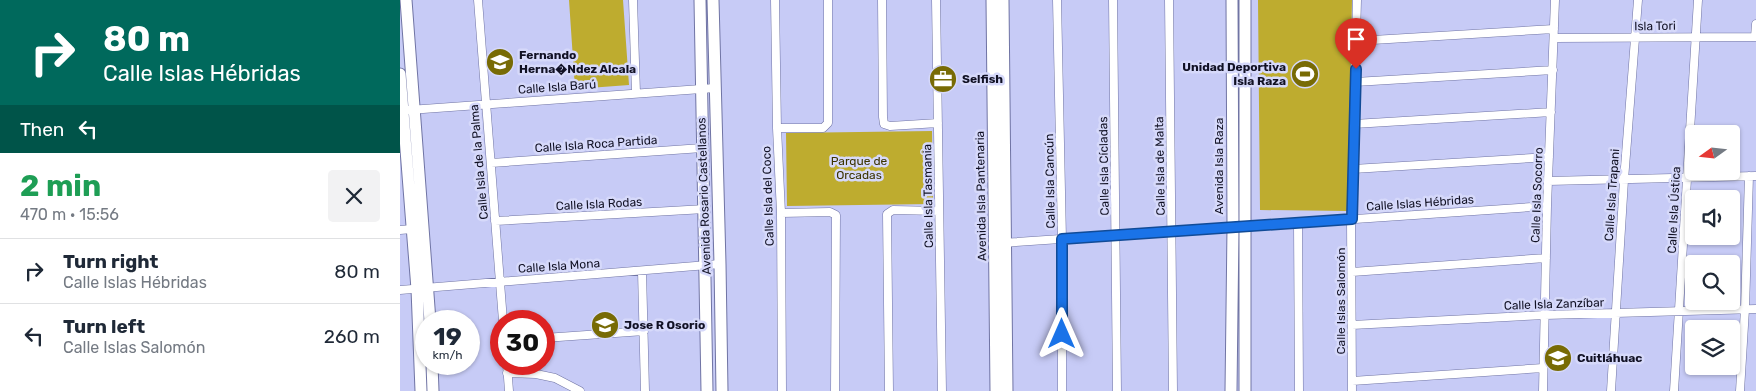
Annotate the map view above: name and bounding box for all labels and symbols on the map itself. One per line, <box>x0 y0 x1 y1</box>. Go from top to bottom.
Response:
pin <box>1335 18 1377 69</box>
street label: Isla Tori <box>1634 19 1676 33</box>
school or university icon: Fernando Herna�Ndez Alcala <box>485 47 515 77</box>
place label: Fernando Herna�Ndez Alcala <box>519 48 636 76</box>
sports icon: Unidad Deportiva Isla Raza <box>1290 59 1320 89</box>
place label: Unidad Deportiva Isla Raza <box>1182 60 1286 88</box>
office icon: Selfish <box>928 64 958 94</box>
place label: Selfish <box>962 72 1003 86</box>
street label: Calle Isla Barú <box>517 77 597 97</box>
street label: Calle Isla de la Palma <box>467 104 491 220</box>
street label: Calle Isla Cícladas <box>1096 116 1112 216</box>
street label: Calle Isla de Malta <box>1152 116 1168 216</box>
street label: Avenida Rosario Castellanos <box>694 117 714 275</box>
street label: Avenida Isla Raza <box>1212 118 1226 214</box>
north arrow <box>1685 125 1740 180</box>
street label: Avenida Isla Pantenaria <box>973 131 989 261</box>
street label: Calle Isla Roca Partida <box>534 133 658 155</box>
street label: Calle Isla Cancún <box>1042 133 1058 229</box>
street label: Calle Isla Tasmania <box>920 144 936 248</box>
street label: Calle Isla del Coco <box>759 146 777 246</box>
street label: Calle Isla Socorro <box>1528 147 1546 243</box>
street label: Calle Isla Trapani <box>1602 148 1622 242</box>
park label: Parque de Orcadas <box>831 154 888 182</box>
street label: Calle Isla Ústica <box>1665 166 1683 254</box>
street label: Calle Islas Hébridas <box>1366 192 1474 214</box>
street label: Calle Isla Rodas <box>555 195 643 213</box>
street label: Calle Islas Salomón <box>1334 248 1348 354</box>
street label: Calle Isla Mona <box>517 256 601 276</box>
street label: Calle Isla Zanzíbar <box>1504 295 1605 313</box>
position arrow <box>1035 307 1087 359</box>
speed limit sign: 30 <box>490 310 555 375</box>
school or university icon: Jose R Osorio <box>590 310 620 340</box>
place label: Jose R Osorio <box>624 318 705 332</box>
school or university icon: Cuitláhuac <box>1543 343 1573 373</box>
place label: Cuitláhuac <box>1577 351 1642 365</box>

